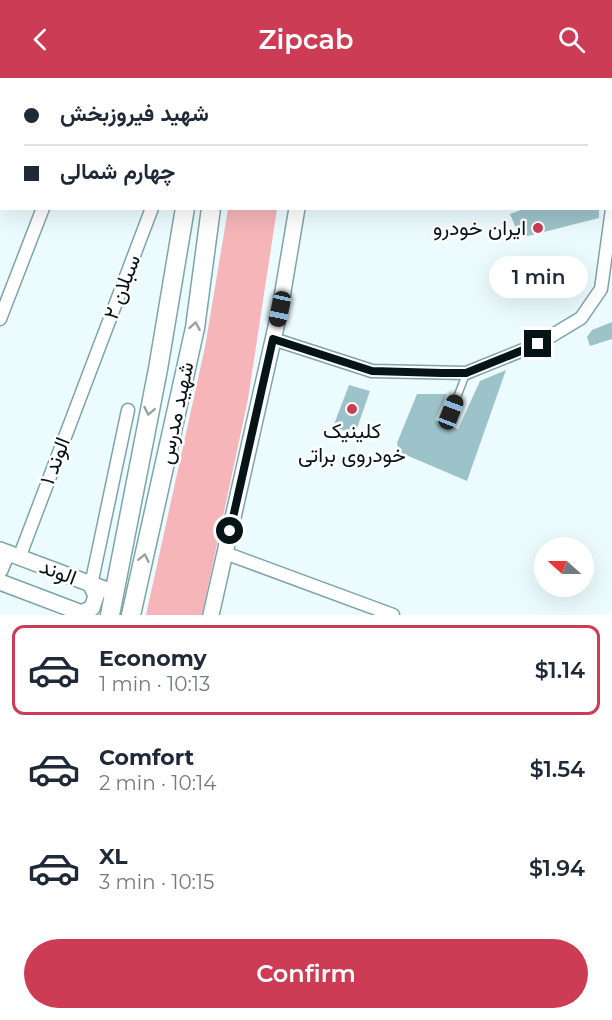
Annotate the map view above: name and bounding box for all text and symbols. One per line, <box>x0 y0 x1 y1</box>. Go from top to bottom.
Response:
icon: back <box>24 23 57 56</box>
text: Zipcab <box>259 23 353 56</box>
icon: search <box>555 23 588 56</box>
text: شهید فیروزبخش <box>60 100 209 127</box>
text: چهارم شمالی <box>60 158 175 185</box>
place label: ایران خودرو <box>433 215 526 241</box>
marker: ایران خودرو <box>531 221 545 235</box>
street label: سبلان ۲ <box>98 251 145 323</box>
callout: 1 min <box>488 257 588 299</box>
text: 1 min <box>512 265 565 289</box>
car <box>267 290 293 328</box>
one-way arrow <box>188 322 200 331</box>
route end <box>524 330 551 357</box>
street label: شهید مدرس <box>152 359 200 467</box>
car <box>436 392 466 432</box>
marker: کلینیک خودروی براتی <box>345 402 359 416</box>
one-way arrow <box>143 406 156 416</box>
place label: کلینیک خودروی براتی <box>298 418 406 468</box>
street label: الوند ۱ <box>34 433 76 489</box>
route start <box>216 517 243 544</box>
north arrow <box>534 537 594 597</box>
map controls <box>534 537 594 597</box>
street label: الوند <box>36 553 80 591</box>
one-way arrow <box>137 553 150 563</box>
icon: car <box>27 643 81 697</box>
text: Economy <box>99 645 207 672</box>
text: $1.14 <box>535 657 585 684</box>
text: 1 min · 10:13 <box>99 672 210 696</box>
icon: car <box>27 742 81 796</box>
text: Comfort <box>99 744 194 771</box>
text: $1.54 <box>530 756 585 783</box>
text: 2 min · 10:14 <box>99 771 216 795</box>
icon: car <box>27 841 81 895</box>
text: XL <box>99 843 128 870</box>
text: $1.94 <box>529 855 585 882</box>
text: 3 min · 10:15 <box>99 870 214 894</box>
button: Confirm <box>24 939 588 1008</box>

